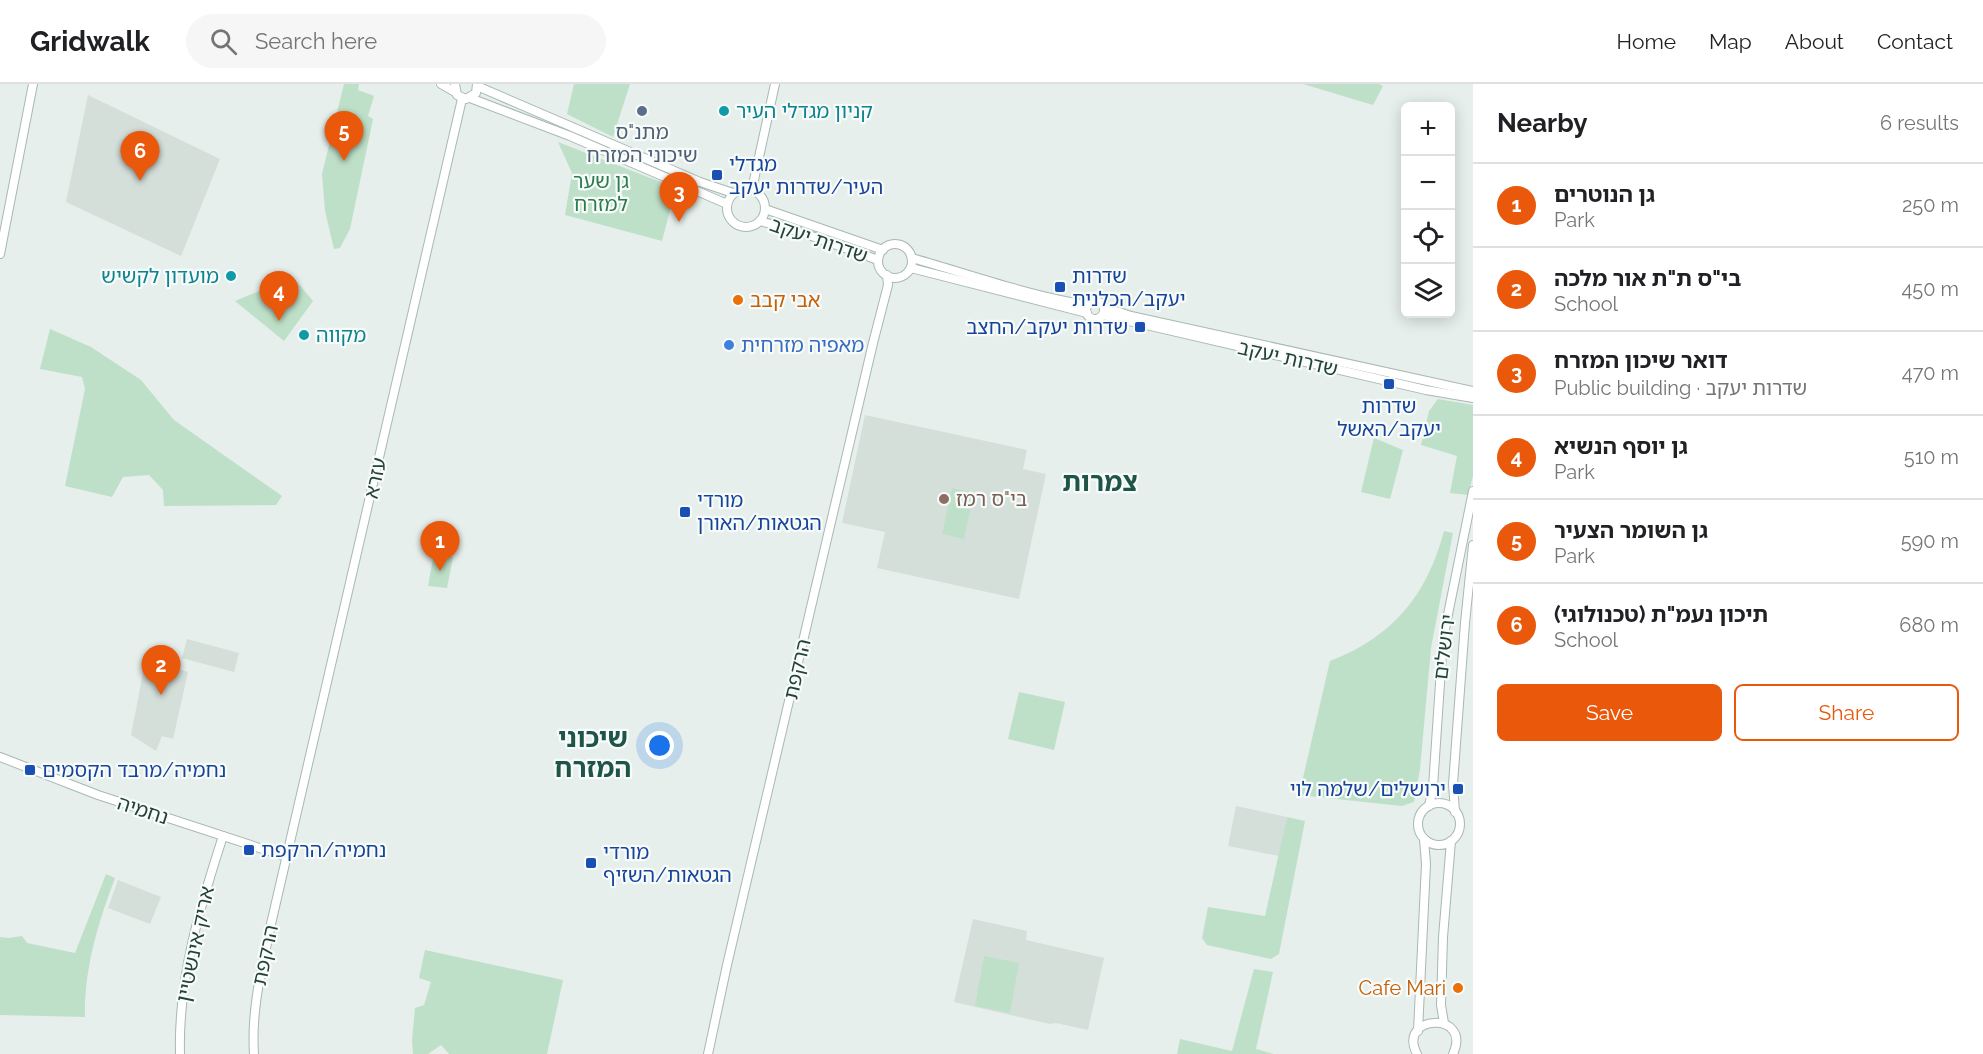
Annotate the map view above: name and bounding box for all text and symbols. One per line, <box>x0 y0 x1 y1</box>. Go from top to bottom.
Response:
search box <box>186 14 606 68</box>
text: Gridwalk <box>30 25 150 58</box>
icon: search <box>207 25 240 58</box>
text: Search here <box>255 28 377 54</box>
text: Home <box>1617 29 1676 54</box>
text: Map <box>1709 29 1752 54</box>
text: About <box>1785 29 1844 54</box>
text: Contact <box>1877 29 1953 54</box>
place label: קניון מגדלי העיר <box>736 99 873 123</box>
map controls <box>1401 102 1455 318</box>
button: + <box>1401 102 1455 156</box>
marker: מתנ"ס שיכוני המזרח <box>635 104 649 118</box>
marker: קניון מגדלי העיר <box>717 104 731 118</box>
text: Nearby <box>1497 108 1587 138</box>
text: 6 results <box>1880 111 1959 135</box>
pin: 5 <box>324 112 364 161</box>
place label: מתנ"ס שיכוני המזרח <box>586 120 698 167</box>
pin: 6 <box>120 132 160 181</box>
place label: מגדלי העיר/שדרות יעקב <box>729 152 883 199</box>
button: − <box>1401 156 1455 210</box>
marker: מגדלי העיר/שדרות יעקב <box>710 168 724 182</box>
park label: גן שער למזרח <box>573 169 630 216</box>
pin: 3 <box>660 172 698 222</box>
text: גן הנוטרים <box>1554 181 1655 207</box>
text: 1 <box>1512 193 1521 217</box>
text: 250 m <box>1902 193 1959 217</box>
text: Park <box>1554 208 1595 232</box>
button: locate <box>1401 210 1455 264</box>
street label: שדרות יעקב <box>767 212 871 268</box>
place label: מועדון לקשיש <box>101 264 219 288</box>
place label: שדרות יעקב/הכלנית <box>1072 264 1186 311</box>
button: layers <box>1401 264 1455 318</box>
text: בי"ס ת"ת אור מלכה <box>1554 265 1741 291</box>
marker: מועדון לקשיש <box>224 269 238 283</box>
pin: 4 <box>260 272 298 321</box>
text: 2 <box>1511 277 1522 301</box>
text: 450 m <box>1901 277 1959 301</box>
marker: שדרות יעקב/הכלנית <box>1053 280 1067 294</box>
place label: אבי קבב <box>750 288 821 312</box>
text: School <box>1554 292 1618 316</box>
marker: אבי קבב <box>731 293 745 307</box>
place label: שדרות יעקב/החצב <box>966 315 1128 339</box>
marker: שדרות יעקב/החצב <box>1133 320 1147 334</box>
place label: מקווה <box>316 323 366 347</box>
marker: מקווה <box>297 328 311 342</box>
place label: מאפיה מזרחית <box>741 333 864 357</box>
street label: שדרות יעקב <box>1236 335 1340 381</box>
marker: מאפיה מזרחית <box>722 338 736 352</box>
text: דואר שיכון המזרח <box>1554 347 1728 373</box>
text: 3 <box>1511 361 1522 385</box>
text: 470 m <box>1902 361 1959 385</box>
text: Public building · שדרות יעקב <box>1554 376 1807 400</box>
marker: שדרות יעקב/האשל <box>1382 377 1396 391</box>
place label: שדרות יעקב/האשל <box>1337 394 1441 441</box>
text: גן יוסף הנשיא <box>1554 433 1688 459</box>
text: 4 <box>1511 445 1522 469</box>
text: 510 m <box>1904 445 1959 469</box>
street label: עזרא <box>359 455 391 501</box>
text: Park <box>1554 460 1595 484</box>
district label: צמרות <box>1062 467 1138 497</box>
place label: בי"ס רמז <box>956 487 1027 511</box>
place label: מורדי הגטאות/האורן <box>697 488 822 535</box>
marker: בי"ס רמז <box>937 492 951 506</box>
marker: מורדי הגטאות/האורן <box>678 505 692 519</box>
text: גן השומר הצעיר <box>1554 517 1708 543</box>
pin: 1 <box>420 522 460 571</box>
text: 5 <box>1511 529 1522 553</box>
text: 590 m <box>1901 529 1959 553</box>
text: Park <box>1554 544 1595 568</box>
text: תיכון נעמ"ת (טכנולוגי) <box>1554 601 1768 627</box>
street label: ירושלים <box>1428 613 1460 681</box>
text: 6 <box>1510 613 1523 637</box>
text: 680 m <box>1899 613 1959 637</box>
text: School <box>1554 628 1618 652</box>
street label: הרקפת <box>778 636 816 702</box>
pin: 2 <box>142 646 180 695</box>
button: Save <box>1497 684 1722 741</box>
button: Share <box>1734 684 1959 741</box>
district label: שיכוני המזרח <box>555 723 631 783</box>
your location <box>645 731 674 760</box>
place label: נחמיה/מרבד הקסמים <box>42 758 226 782</box>
marker: נחמיה/מרבד הקסמים <box>23 763 37 777</box>
place label: ירושלים/שלמה לוי <box>1290 777 1446 801</box>
marker: ירושלים/שלמה לוי <box>1451 782 1465 796</box>
street label: נחמיה <box>115 791 171 829</box>
place label: נחמיה/הרקפת <box>261 838 386 862</box>
place label: מורדי הגטאות/השזיף <box>603 840 732 887</box>
marker: נחמיה/הרקפת <box>242 843 256 857</box>
marker: מורדי הגטאות/השזיף <box>584 856 598 870</box>
street label: אריק אינשטיין <box>171 884 219 1004</box>
street label: הרקפת <box>247 923 283 987</box>
place label: Cafe Mari <box>1359 976 1446 1000</box>
marker: Cafe Mari <box>1451 981 1465 995</box>

